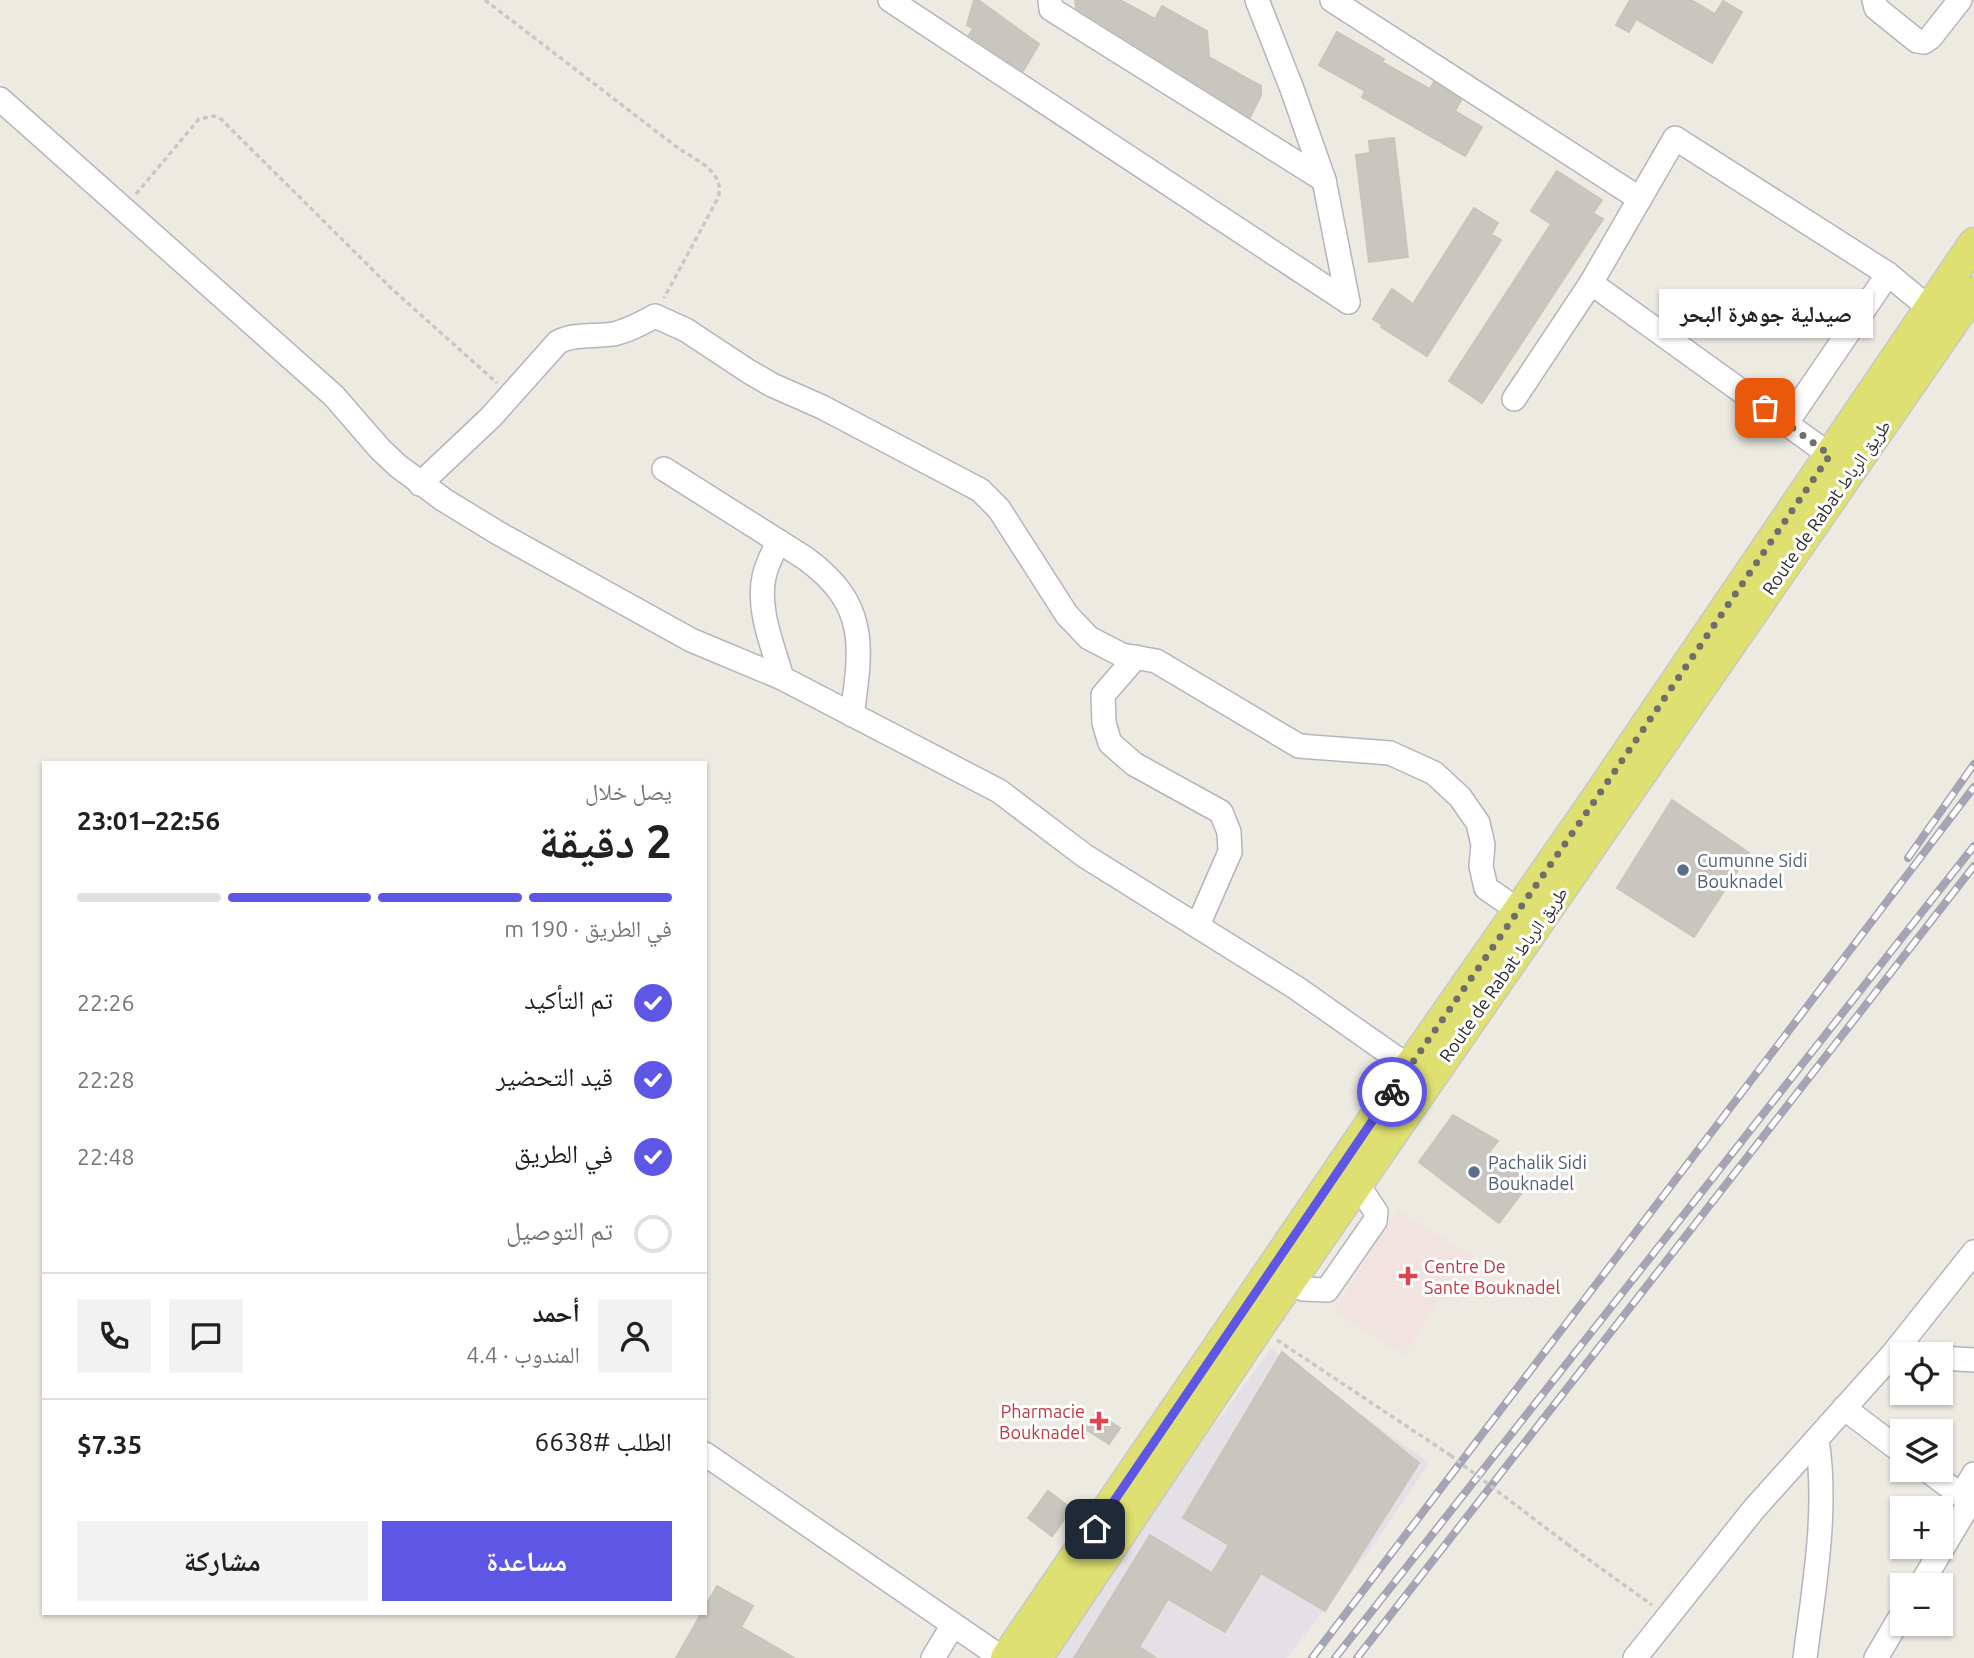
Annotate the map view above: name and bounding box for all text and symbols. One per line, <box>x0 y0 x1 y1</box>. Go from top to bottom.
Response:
callout: صيدلية جوهرة البحر <box>1658 289 1872 338</box>
text: صيدلية جوهرة البحر <box>1680 301 1852 326</box>
pin <box>1735 378 1795 438</box>
icon: bag <box>1746 389 1784 427</box>
street label: Route de Rabat طريق الرباط <box>1758 416 1896 599</box>
text: يصل خلال <box>585 779 672 804</box>
text: 22:56–23:01 <box>77 806 220 835</box>
text: 2 دقيقة <box>539 815 672 867</box>
place label: Cumunne Sidi Bouknadel <box>1697 850 1807 891</box>
marker: Cumunne Sidi Bouknadel <box>1675 862 1691 878</box>
street label: Route de Rabat طريق الرباط <box>1435 883 1573 1066</box>
text: في الطريق · 190 m <box>504 916 672 941</box>
icon: check <box>634 984 672 1022</box>
text: تم التأكيد <box>524 985 613 1014</box>
text: 22:26 <box>77 990 135 1015</box>
courier <box>1357 1057 1427 1127</box>
icon: check <box>634 1061 672 1099</box>
text: قيد التحضير <box>496 1062 613 1091</box>
text: 22:28 <box>77 1067 135 1092</box>
icon: bike <box>1373 1073 1411 1111</box>
icon: check <box>634 1138 672 1176</box>
text: في الطريق <box>514 1139 613 1168</box>
text: 22:48 <box>77 1144 135 1169</box>
place label: Pachalik Sidi Bouknadel <box>1488 1152 1587 1193</box>
marker: Pachalik Sidi Bouknadel <box>1466 1164 1482 1180</box>
text: تم التوصيل <box>506 1216 613 1245</box>
place label: Centre De Sante Bouknadel <box>1424 1256 1560 1297</box>
marker: Centre De Sante Bouknadel <box>1398 1266 1418 1286</box>
text: أحمد <box>532 1298 580 1327</box>
button: phone <box>77 1299 151 1373</box>
button: chat <box>169 1299 243 1373</box>
button: person <box>598 1299 672 1373</box>
text: المندوب · 4.4 <box>466 1342 580 1367</box>
map controls <box>1890 1342 1953 1636</box>
button: locate <box>1890 1342 1953 1405</box>
place label: Pharmacie Bouknadel <box>999 1401 1085 1442</box>
marker: Pharmacie Bouknadel <box>1091 1413 1107 1429</box>
button: layers <box>1890 1419 1953 1482</box>
text: الطلب #6638 <box>535 1427 672 1456</box>
text: $7.35 <box>77 1430 142 1459</box>
button: + <box>1890 1496 1953 1559</box>
pin <box>1065 1499 1125 1559</box>
icon: home <box>1076 1510 1114 1548</box>
button: مشاركة <box>77 1521 368 1601</box>
button: مساعدة <box>382 1521 672 1601</box>
button: − <box>1890 1573 1953 1636</box>

